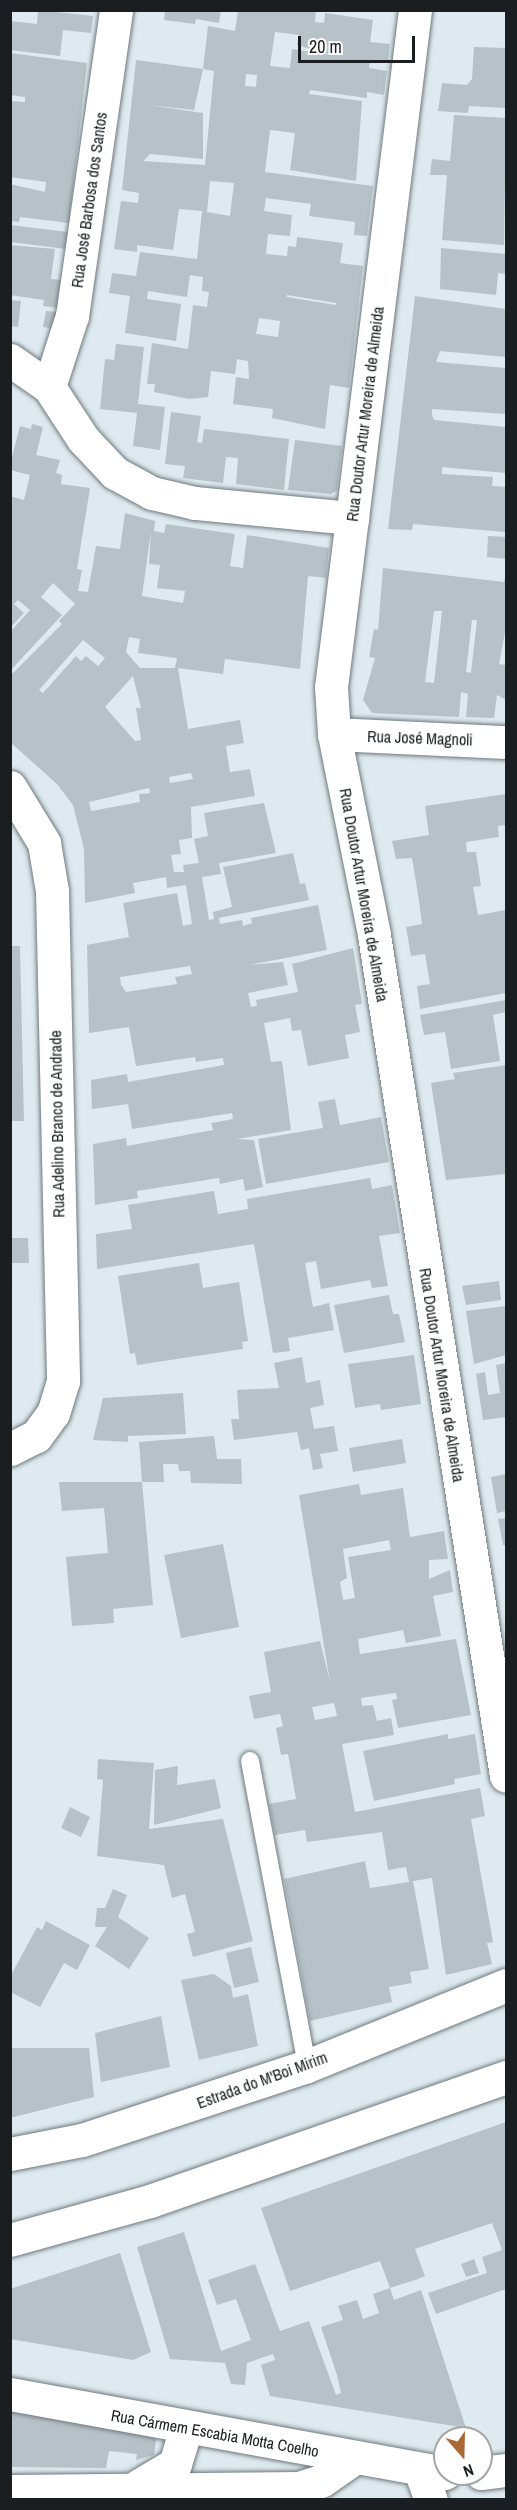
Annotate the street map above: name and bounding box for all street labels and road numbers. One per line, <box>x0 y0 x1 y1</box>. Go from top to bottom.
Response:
street label: Rua José Barbosa dos Santos <box>67 111 111 289</box>
street label: Rua Doutor Artur Moreira de Almeida <box>342 305 388 523</box>
street label: Rua José Magnoli <box>367 727 473 749</box>
street label: Rua Doutor Artur Moreira de Almeida <box>336 786 392 1004</box>
street label: Rua Adelino Branco de Andrade <box>46 1029 68 1219</box>
street label: Rua Doutor Artur Moreira de Almeida <box>415 1266 469 1484</box>
street label: Estrada do M'Boi Mirim <box>194 2047 330 2113</box>
street label: Rua Cármem Escabia Motta Coelho <box>110 2405 320 2461</box>

